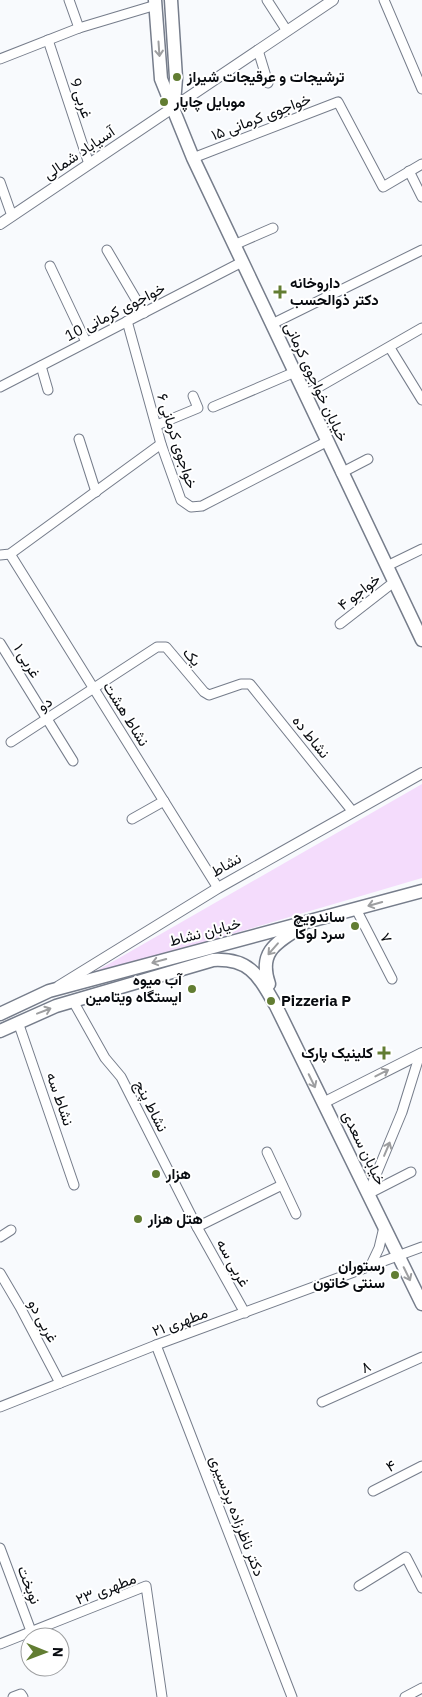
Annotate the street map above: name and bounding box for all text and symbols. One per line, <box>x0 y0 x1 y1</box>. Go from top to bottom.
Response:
one-way arrow <box>155 40 164 56</box>
place label: ترشیجات و عرقیجات شیراز <box>186 67 345 86</box>
marker: ترشیجات و عرقیجات شیراز <box>171 71 183 83</box>
street label: غربی 9 <box>65 75 97 121</box>
street label: خواجوی کرمانی ۱۵ <box>208 89 314 145</box>
place label: موبایل چاپار <box>173 92 245 112</box>
marker: موبایل چاپار <box>158 96 170 108</box>
street label: آسیاباد شمالی <box>39 121 120 184</box>
place label: داروخانه دکتر ذوالحسب <box>290 273 379 309</box>
street label: خواجوی کرمانی 10 <box>62 278 168 346</box>
marker: داروخانه دکتر ذوالحسب <box>274 286 286 298</box>
street label: خیابان خواجوی کرمانی <box>280 319 352 445</box>
street label: خواجوی کرمانی ۶ <box>152 391 202 491</box>
street label: خواجو ۴ <box>334 569 384 614</box>
street label: غربی ۱ <box>9 640 45 682</box>
street label: یک <box>179 643 206 670</box>
street label: نشاط هشت <box>99 678 154 750</box>
street label: دو <box>34 692 56 715</box>
street label: نشاط ده <box>288 711 334 762</box>
street label: نشاط <box>207 848 244 881</box>
one-way arrow <box>367 899 383 909</box>
place label: ساندویچ سرد لوکا <box>293 907 345 943</box>
street label: خیابان نشاط <box>167 913 243 950</box>
marker: ساندویچ سرد لوکا <box>349 920 361 932</box>
street label: ۷ <box>376 930 397 946</box>
one-way arrow <box>267 943 278 956</box>
one-way arrow <box>152 957 168 966</box>
place label: آب میوه ایستگاه ویتامین <box>86 970 183 1006</box>
marker: آب میوه ایستگاه ویتامین <box>186 983 198 995</box>
place label: Pizzeria P <box>281 991 351 1010</box>
marker: Pizzeria P <box>265 995 277 1007</box>
one-way arrow <box>36 1006 51 1015</box>
place label: کلینیک پارک <box>301 1043 373 1063</box>
marker: کلینیک پارک <box>377 1046 391 1060</box>
one-way arrow <box>374 1068 389 1077</box>
street label: نشاط سه <box>43 1070 78 1128</box>
one-way arrow <box>308 1073 318 1088</box>
street label: نشاط پنج <box>129 1077 173 1136</box>
street label: خیابان سعدی <box>337 1107 391 1189</box>
one-way arrow <box>383 1142 392 1157</box>
place label: هزار <box>165 1164 191 1183</box>
marker: هزار <box>150 1168 162 1180</box>
place label: هتل هزار <box>147 1209 203 1228</box>
marker: هتل هزار <box>132 1213 144 1225</box>
street label: غربی سه <box>212 1235 254 1291</box>
place label: رستوران سنتی خاتون <box>313 1256 385 1292</box>
one-way arrow <box>403 1266 412 1281</box>
marker: رستوران سنتی خاتون <box>389 1269 401 1281</box>
street label: غربی دو <box>23 1296 63 1346</box>
street label: مطهری ۲۱ <box>149 1303 211 1341</box>
street label: ۸ <box>358 1356 374 1377</box>
street label: دکتر ناظرزاده بردسیری <box>205 1453 269 1579</box>
street label: ۴ <box>383 1455 399 1476</box>
street label: نوبخت <box>14 1563 45 1607</box>
street label: مطهری ۲۳ <box>73 1568 139 1610</box>
north arrow <box>20 1627 70 1677</box>
text: N <box>49 1647 67 1657</box>

